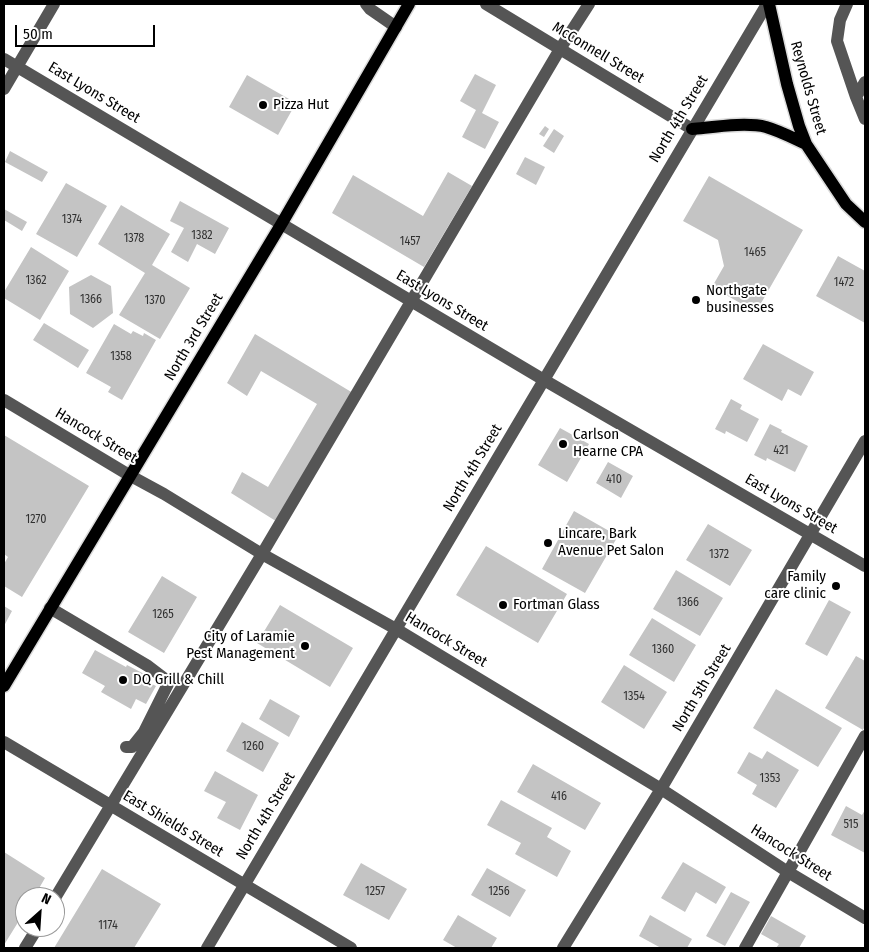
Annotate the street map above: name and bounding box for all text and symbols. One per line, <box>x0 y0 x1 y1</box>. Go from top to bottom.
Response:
scale bar <box>18 15 158 47</box>
street label: McConnell Street <box>549 19 647 87</box>
text: 50 m <box>23 25 53 43</box>
street label: Reynolds Street <box>786 39 830 137</box>
street label: East Lyons Street <box>45 59 143 127</box>
street label: North 4th Street <box>646 72 712 166</box>
place label: Pizza Hut <box>273 96 329 114</box>
marker: Pizza Hut <box>257 99 269 111</box>
house number: 1374 <box>62 213 82 227</box>
house number: 1382 <box>191 229 213 243</box>
house number: 1378 <box>124 232 144 246</box>
house number: 1457 <box>400 235 420 249</box>
house number: 1465 <box>744 246 766 260</box>
street label: East Lyons Street <box>393 267 491 335</box>
house number: 1362 <box>25 274 47 288</box>
house number: 1472 <box>834 276 854 290</box>
place label: Northgate businesses <box>706 282 774 317</box>
street label: North 3rd Street <box>161 290 227 384</box>
house number: 1366 <box>80 293 102 307</box>
house number: 1370 <box>144 294 166 308</box>
marker: Northgate businesses <box>690 294 702 306</box>
house number: 1358 <box>110 350 132 364</box>
street label: Hancock Street <box>52 405 140 467</box>
street label: North 4th Street <box>440 421 506 515</box>
place label: Carlson Hearne CPA <box>573 426 643 461</box>
marker: Carlson Hearne CPA <box>557 438 569 450</box>
house number: 421 <box>773 444 789 458</box>
street label: East Lyons Street <box>742 470 840 538</box>
house number: 410 <box>606 473 622 487</box>
house number: 1270 <box>26 513 46 527</box>
place label: Lincare, Bark Avenue Pet Salon <box>558 525 664 560</box>
marker: Lincare, Bark Avenue Pet Salon <box>542 537 554 549</box>
house number: 1372 <box>709 548 729 562</box>
place label: Family care clinic <box>764 568 826 603</box>
marker: Family care clinic <box>830 580 842 592</box>
place label: Fortman Glass <box>513 596 600 614</box>
house number: 1366 <box>677 596 699 610</box>
marker: Fortman Glass <box>497 599 509 611</box>
house number: 1265 <box>152 608 174 622</box>
street label: Hancock Street <box>402 609 490 671</box>
place label: City of Laramie Pest Management <box>186 628 295 663</box>
marker: City of Laramie Pest Management <box>299 640 311 652</box>
street label: North 5th Street <box>669 641 735 735</box>
house number: 1360 <box>652 643 674 657</box>
place label: DQ Grill & Chill <box>133 671 224 689</box>
marker: DQ Grill & Chill <box>117 674 129 686</box>
house number: 1354 <box>623 690 645 704</box>
house number: 1260 <box>242 740 264 754</box>
street label: North 4th Street <box>233 769 299 863</box>
house number: 1353 <box>760 772 780 786</box>
street label: East Shields Street <box>119 787 227 861</box>
house number: 416 <box>551 790 567 804</box>
house number: 515 <box>843 818 859 832</box>
street label: Hancock Street <box>747 821 835 885</box>
house number: 1257 <box>365 885 385 899</box>
house number: 1256 <box>488 885 510 899</box>
north arrow <box>15 887 65 937</box>
text: N <box>39 889 54 908</box>
house number: 1174 <box>98 919 118 933</box>

